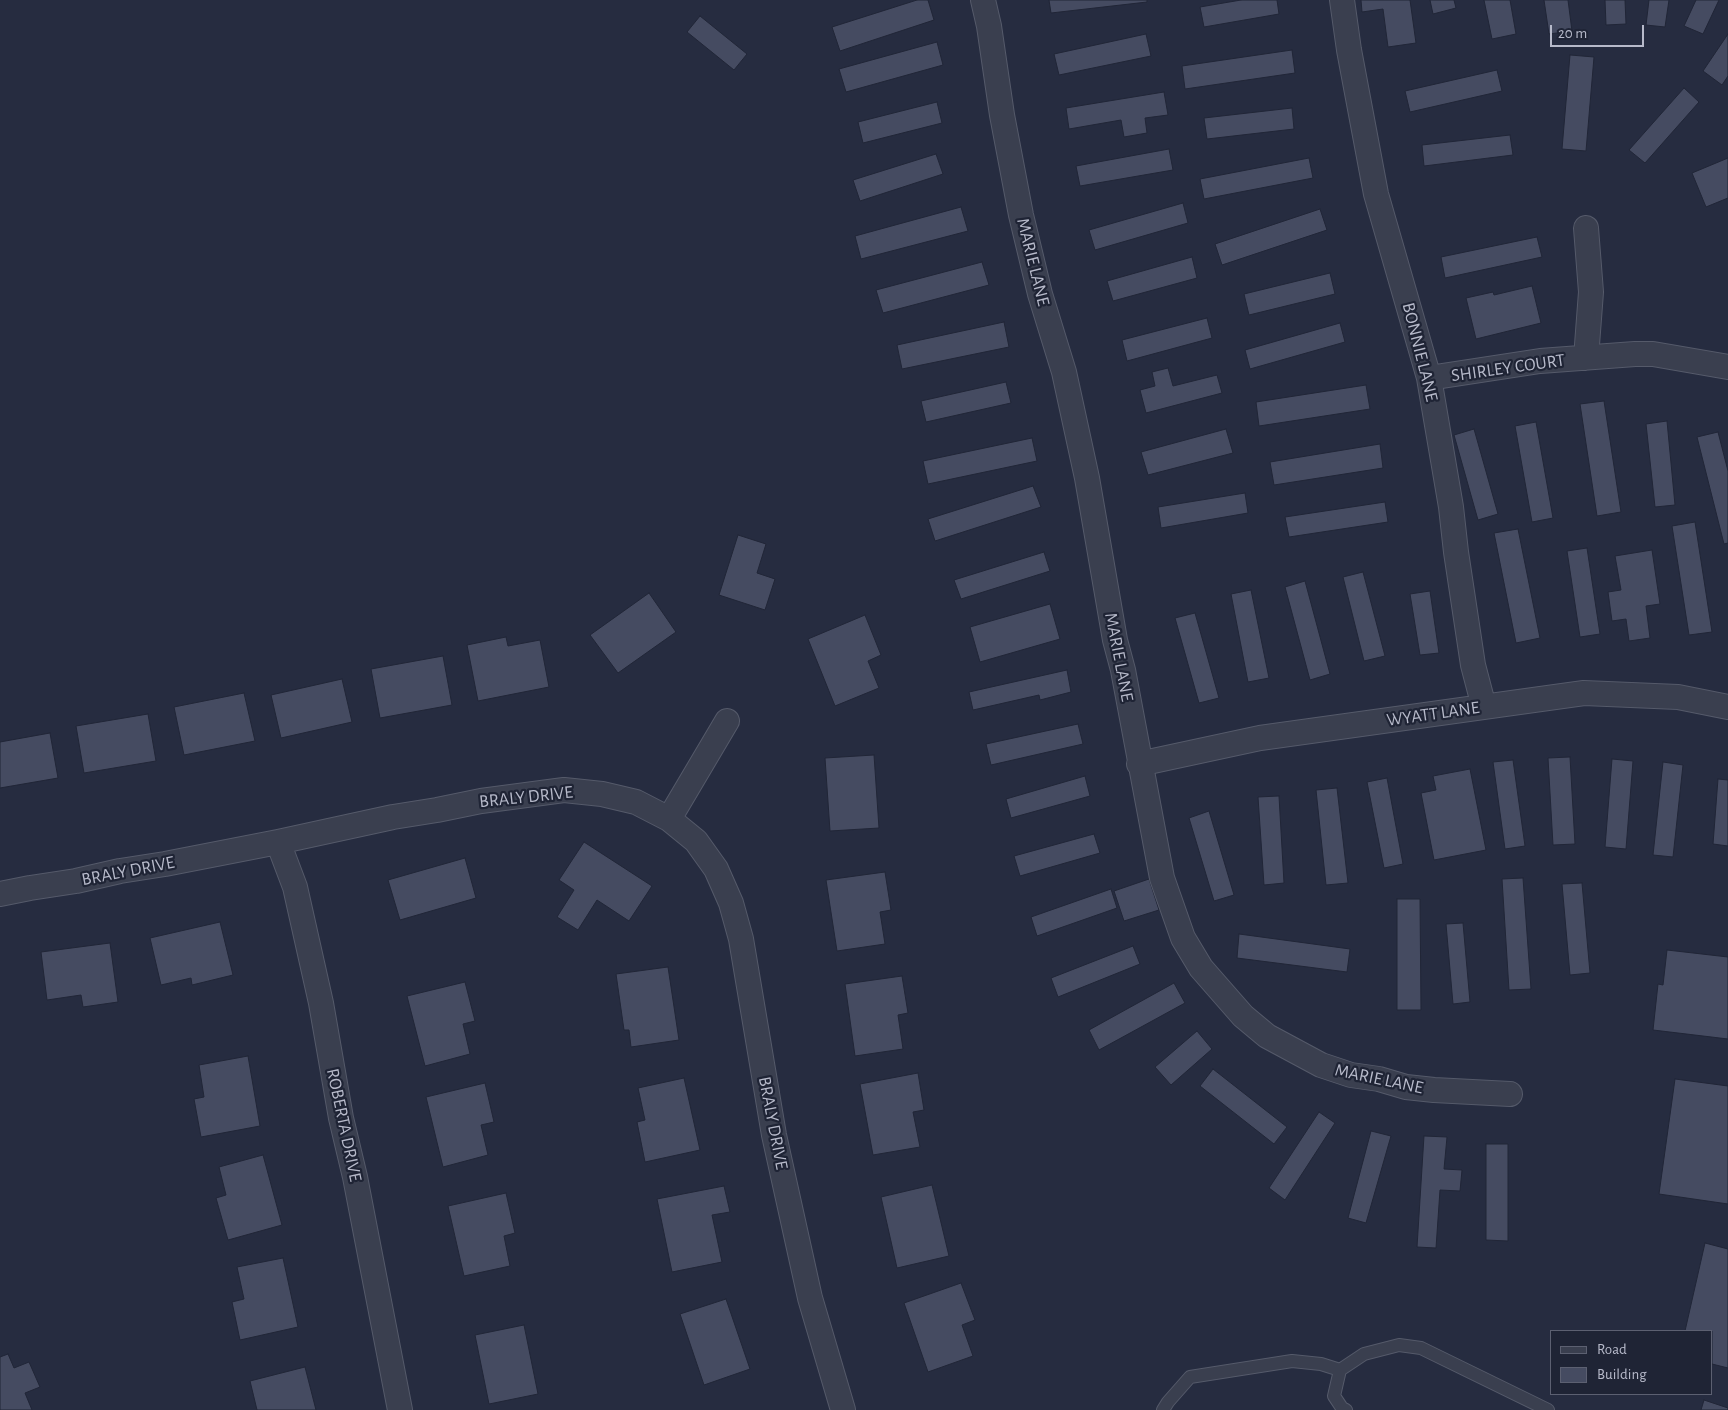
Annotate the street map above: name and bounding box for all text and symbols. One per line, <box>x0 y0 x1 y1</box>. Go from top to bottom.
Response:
scale bar <box>1553 15 1647 47</box>
text: 20 m <box>1558 26 1587 41</box>
street label: MARIE LANE <box>1012 216 1054 308</box>
street label: BONNIE LANE <box>1397 300 1443 404</box>
street label: SHIRLEY COURT <box>1450 349 1566 387</box>
street label: MARIE LANE <box>1100 611 1138 703</box>
street label: WYATT LANE <box>1385 697 1481 731</box>
street label: BRALY DRIVE <box>478 781 574 813</box>
street label: BRALY DRIVE <box>80 851 176 891</box>
street label: MARIE LANE <box>1333 1059 1425 1099</box>
street label: ROBERTA DRIVE <box>321 1066 367 1184</box>
street label: BRALY DRIVE <box>753 1075 793 1171</box>
legend <box>1550 1330 1713 1395</box>
text: Road <box>1597 1342 1627 1357</box>
text: Building <box>1597 1367 1647 1382</box>

